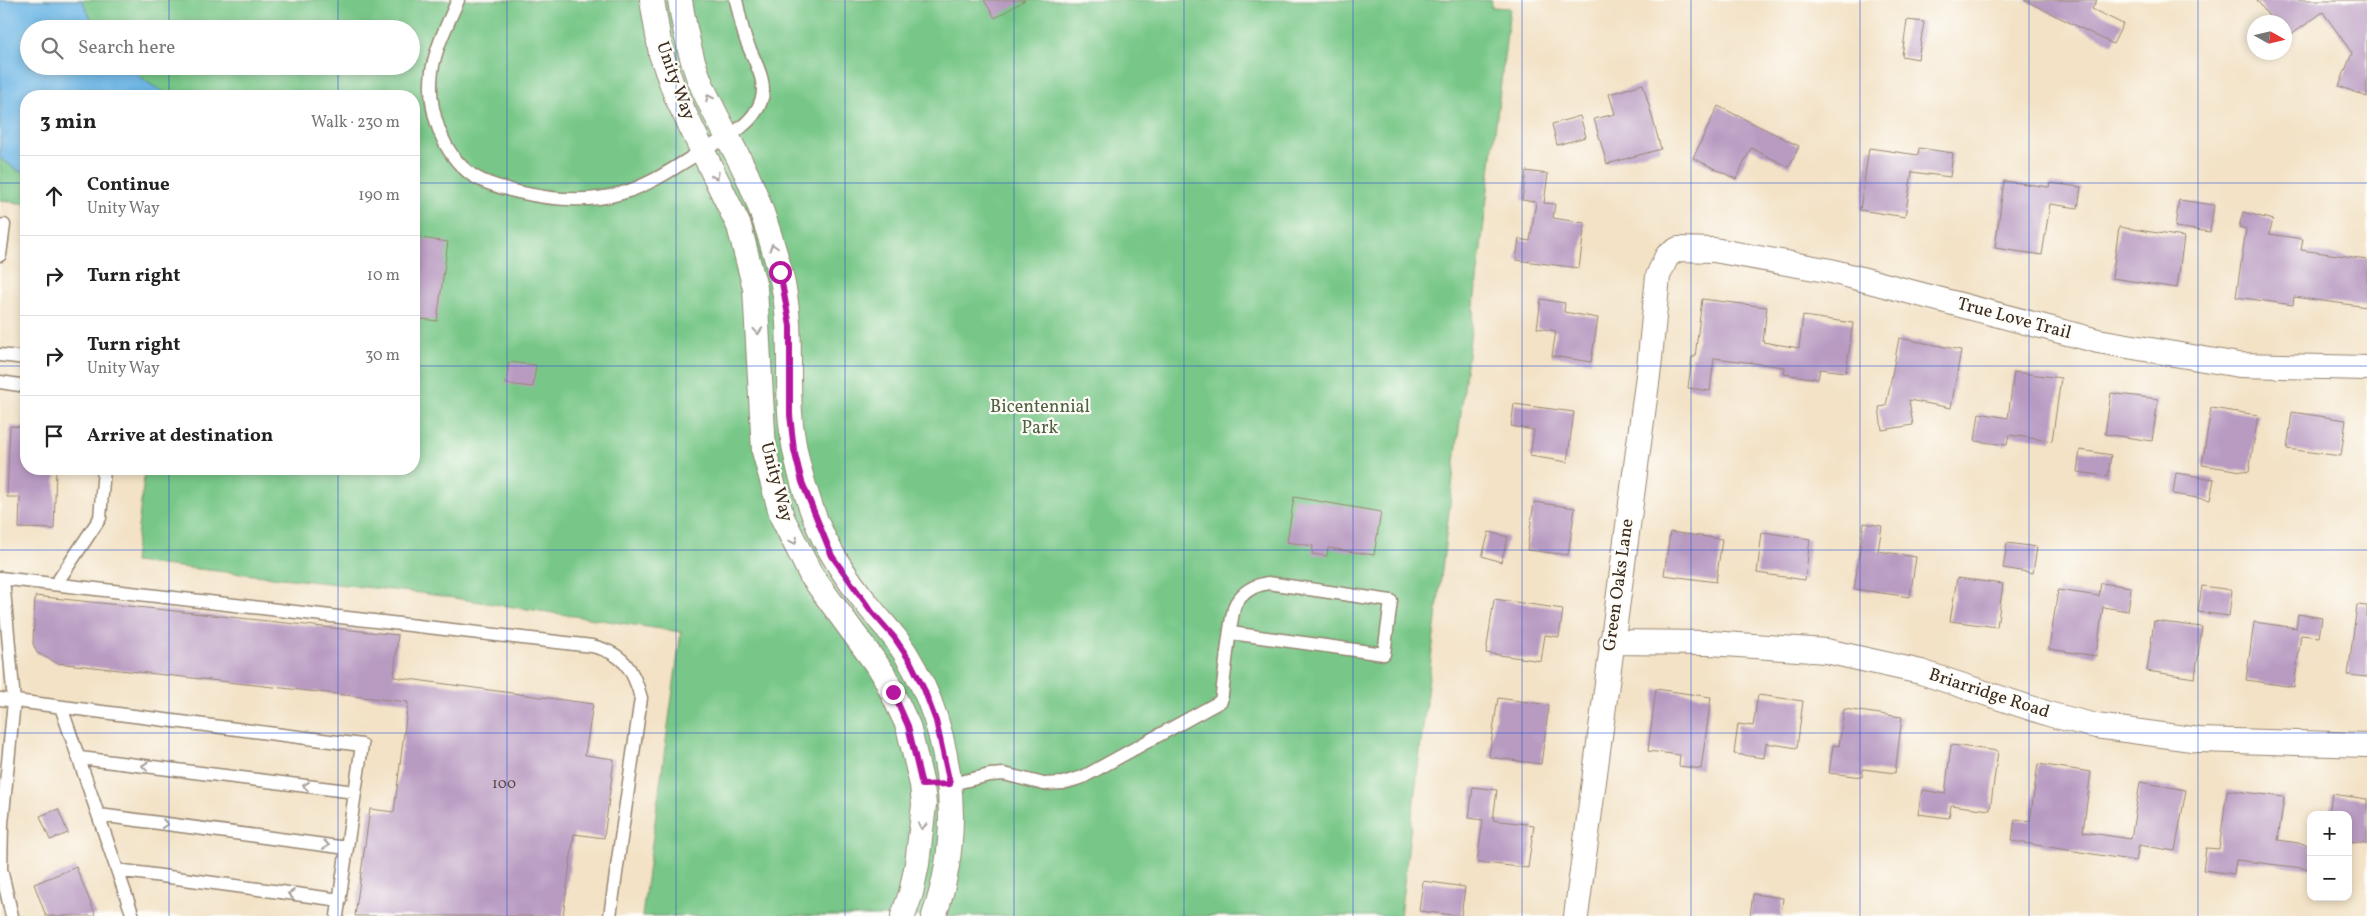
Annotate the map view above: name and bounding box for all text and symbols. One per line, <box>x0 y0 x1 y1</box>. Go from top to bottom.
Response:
north arrow <box>2247 15 2292 60</box>
search box <box>20 20 420 75</box>
icon: search <box>38 34 66 62</box>
text: Search here <box>78 35 175 61</box>
street label: Unity Way <box>649 38 701 124</box>
one-way arrow <box>705 94 715 103</box>
text: 3 min <box>40 108 96 137</box>
text: Walk · 230 m <box>311 112 400 134</box>
one-way arrow <box>710 171 720 180</box>
text: Continue <box>87 172 170 198</box>
icon: ahead <box>40 182 68 210</box>
text: 190 m <box>358 185 400 207</box>
text: Unity Way <box>87 198 160 220</box>
one-way arrow <box>768 243 778 251</box>
route start <box>769 261 792 284</box>
icon: right <box>40 262 68 290</box>
text: Turn right <box>87 263 180 289</box>
text: 10 m <box>367 265 400 287</box>
street label: True Love Trail <box>1954 292 2074 346</box>
one-way arrow <box>753 327 764 335</box>
text: Turn right <box>87 332 180 358</box>
icon: right <box>40 342 68 370</box>
text: 30 m <box>365 345 400 367</box>
text: Unity Way <box>87 358 160 380</box>
park label: Bicentennial Park <box>990 395 1090 441</box>
icon: arrive <box>40 422 68 450</box>
text: Arrive at destination <box>87 423 273 449</box>
street label: Unity Way <box>753 439 799 525</box>
street label: Green Oaks Lane <box>1597 517 1641 653</box>
one-way arrow <box>788 536 798 545</box>
street label: Briarridge Road <box>1925 663 2053 725</box>
route end <box>882 681 905 704</box>
one-way arrow <box>141 762 150 772</box>
house number: 100 <box>492 774 516 795</box>
one-way arrow <box>302 781 310 792</box>
map controls <box>2307 811 2352 901</box>
button: + <box>2307 811 2352 856</box>
one-way arrow <box>161 818 169 829</box>
one-way arrow <box>917 822 928 830</box>
one-way arrow <box>322 839 330 850</box>
button: − <box>2307 856 2352 901</box>
one-way arrow <box>287 889 295 900</box>

